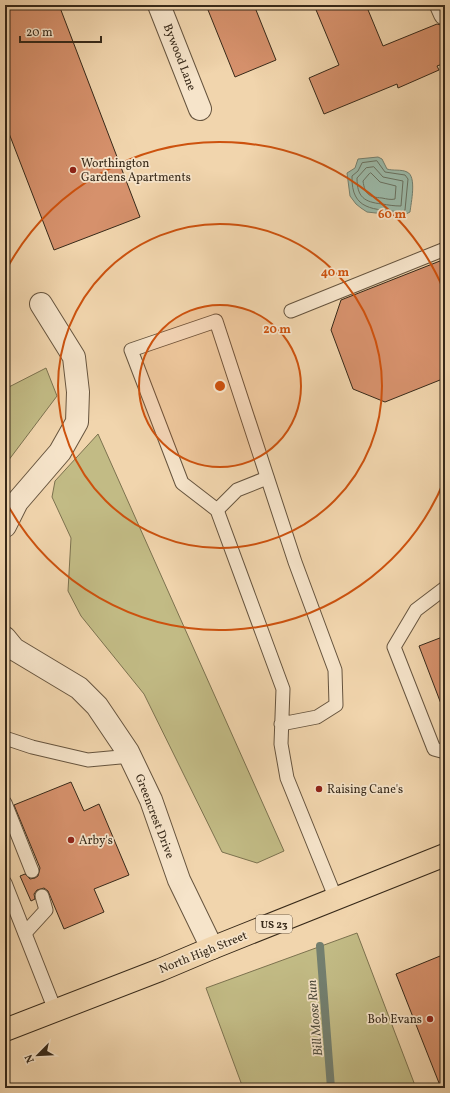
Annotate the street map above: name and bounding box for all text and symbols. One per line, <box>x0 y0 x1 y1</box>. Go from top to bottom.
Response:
scale bar <box>20 18 101 44</box>
street label: Bywood Lane <box>159 22 199 93</box>
text: 20 m <box>26 25 53 41</box>
place label: Worthington Gardens Apartments <box>81 156 191 186</box>
marker: Worthington Gardens Apartments <box>68 165 78 175</box>
text: 60 m <box>378 207 406 223</box>
text: 40 m <box>321 265 350 281</box>
text: 20 m <box>263 322 291 338</box>
centre of rings <box>213 379 227 393</box>
street label: Greencrest Drive <box>131 772 178 861</box>
place label: Raising Cane's <box>327 782 403 798</box>
marker: Raising Cane's <box>314 784 324 794</box>
place label: Arby's <box>79 833 113 849</box>
marker: Arby's <box>66 835 76 845</box>
road number: US 23 <box>256 915 292 933</box>
street label: North High Street <box>157 928 250 978</box>
water label: Bill Moose Run <box>304 979 328 1057</box>
place label: Bob Evans <box>367 1012 422 1028</box>
marker: Bob Evans <box>425 1014 435 1024</box>
north arrow <box>18 1035 58 1075</box>
text: N <box>22 1052 39 1065</box>

